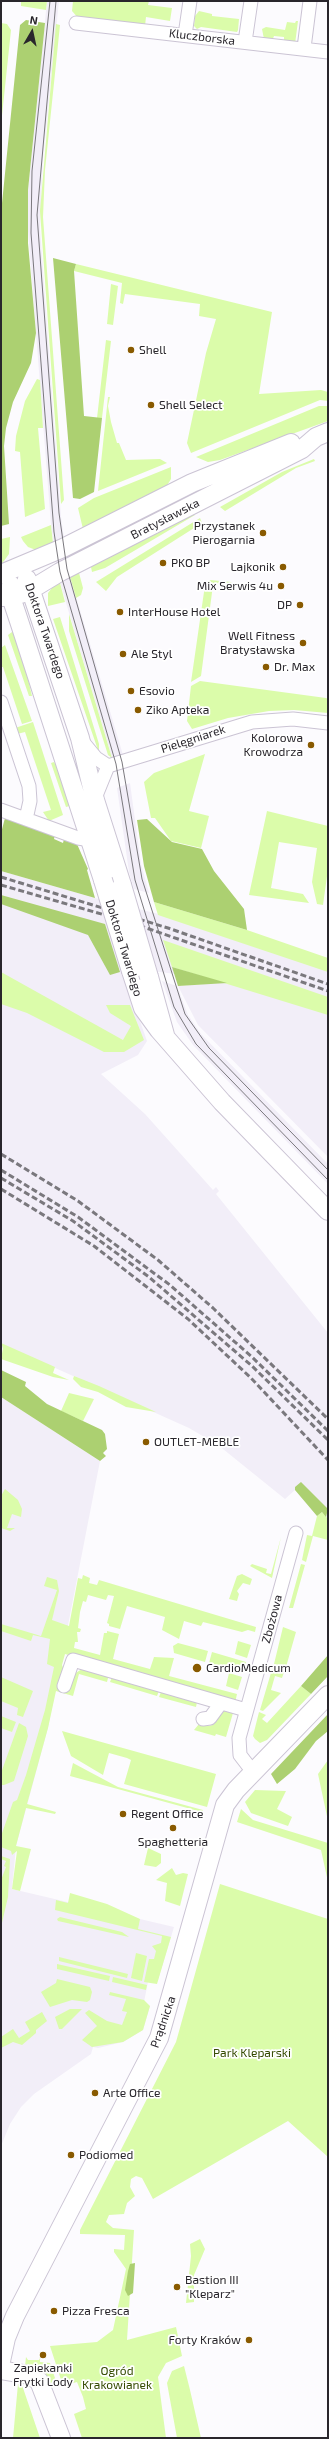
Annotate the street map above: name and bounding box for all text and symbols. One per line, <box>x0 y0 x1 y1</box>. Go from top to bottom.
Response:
north arrow <box>12 12 52 52</box>
text: N <box>29 13 39 27</box>
street label: Kluczborska <box>168 26 236 48</box>
place label: Shell <box>139 343 166 357</box>
marker: Shell <box>126 345 136 355</box>
place label: Shell Select <box>159 398 223 412</box>
marker: Shell Select <box>146 400 156 410</box>
street label: Bratysławska <box>128 496 202 542</box>
place label: Przystanek Pierogarnia <box>192 519 255 547</box>
marker: Przystanek Pierogarnia <box>258 528 268 538</box>
place label: PKO BP <box>171 556 210 570</box>
marker: PKO BP <box>158 558 168 568</box>
place label: Lajkonik <box>230 560 275 574</box>
marker: Lajkonik <box>278 562 288 572</box>
place label: Mix Serwis 4u <box>197 579 273 593</box>
street label: Doktora Twardego <box>22 581 68 681</box>
marker: Mix Serwis 4u <box>276 581 286 591</box>
place label: DP <box>277 598 292 612</box>
marker: DP <box>295 600 305 610</box>
place label: InterHouse Hotel <box>128 605 220 619</box>
marker: InterHouse Hotel <box>115 607 125 617</box>
place label: Well Fitness Bratysławska <box>220 629 295 657</box>
marker: Well Fitness Bratysławska <box>298 638 308 648</box>
place label: Ale Styl <box>131 647 172 661</box>
marker: Ale Styl <box>118 649 128 659</box>
place label: Dr. Max <box>274 660 315 674</box>
marker: Dr. Max <box>261 662 271 672</box>
place label: Esovio <box>139 684 175 698</box>
marker: Esovio <box>126 686 136 696</box>
place label: Ziko Apteka <box>146 703 209 717</box>
marker: Ziko Apteka <box>133 705 143 715</box>
street label: Pielęgniarek <box>159 722 227 756</box>
place label: Kolorowa Krowodrza <box>243 731 303 759</box>
marker: Kolorowa Krowodrza <box>306 740 316 750</box>
street label: Doktora Twardego <box>102 898 146 998</box>
place label: OUTLET-MEBLE <box>154 1435 239 1449</box>
marker: OUTLET-MEBLE <box>141 1437 151 1447</box>
street label: Zbożowa <box>259 1593 285 1645</box>
place label: CardioMedicum <box>206 1661 291 1675</box>
marker: CardioMedicum <box>191 1662 203 1674</box>
place label: Regent Office <box>131 1807 203 1821</box>
marker: Regent Office <box>118 1809 128 1819</box>
marker: Spaghetteria <box>168 1823 178 1833</box>
place label: Spaghetteria <box>138 1835 208 1849</box>
street label: Prądnicka <box>147 1994 179 2050</box>
park label: Park Kleparski <box>213 2046 291 2060</box>
place label: Arte Office <box>103 2086 160 2100</box>
marker: Arte Office <box>90 2088 100 2098</box>
place label: Podiomed <box>79 2148 133 2162</box>
marker: Podiomed <box>66 2150 76 2160</box>
place label: Bastion III "Kleparz" <box>185 2273 239 2301</box>
marker: Bastion III "Kleparz" <box>172 2282 182 2292</box>
place label: Pizza Fresca <box>62 2304 129 2318</box>
marker: Pizza Fresca <box>49 2306 59 2316</box>
place label: Forty Kraków <box>168 2333 241 2347</box>
marker: Forty Kraków <box>244 2335 254 2345</box>
marker: Zapiekanki Frytki Lody <box>38 2350 48 2360</box>
place label: Zapiekanki Frytki Lody <box>13 2361 73 2389</box>
park label: Ogród Krakowianek <box>82 2364 152 2392</box>

